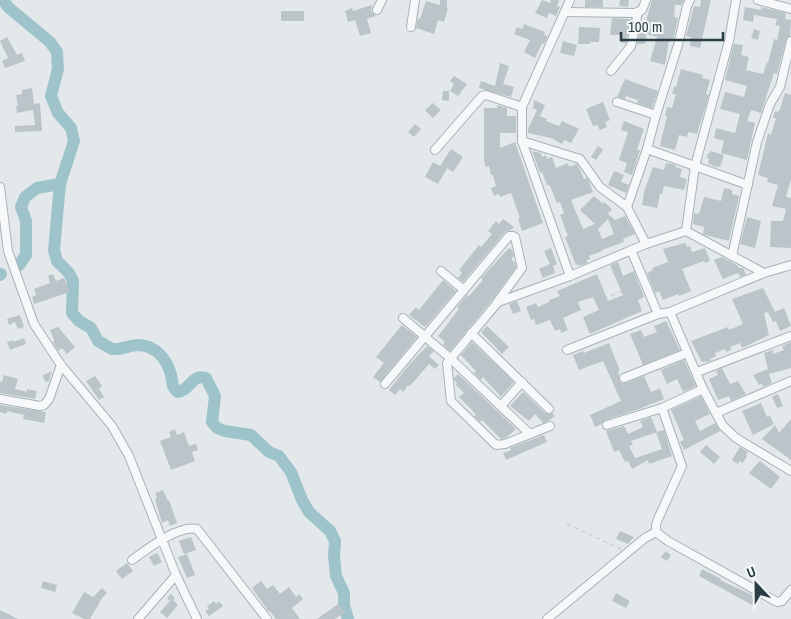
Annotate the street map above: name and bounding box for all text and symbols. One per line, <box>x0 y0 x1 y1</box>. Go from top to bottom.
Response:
scale bar <box>621 10 724 42</box>
text: 100 m <box>628 16 662 37</box>
north arrow <box>731 559 781 609</box>
text: U <box>744 562 758 582</box>

